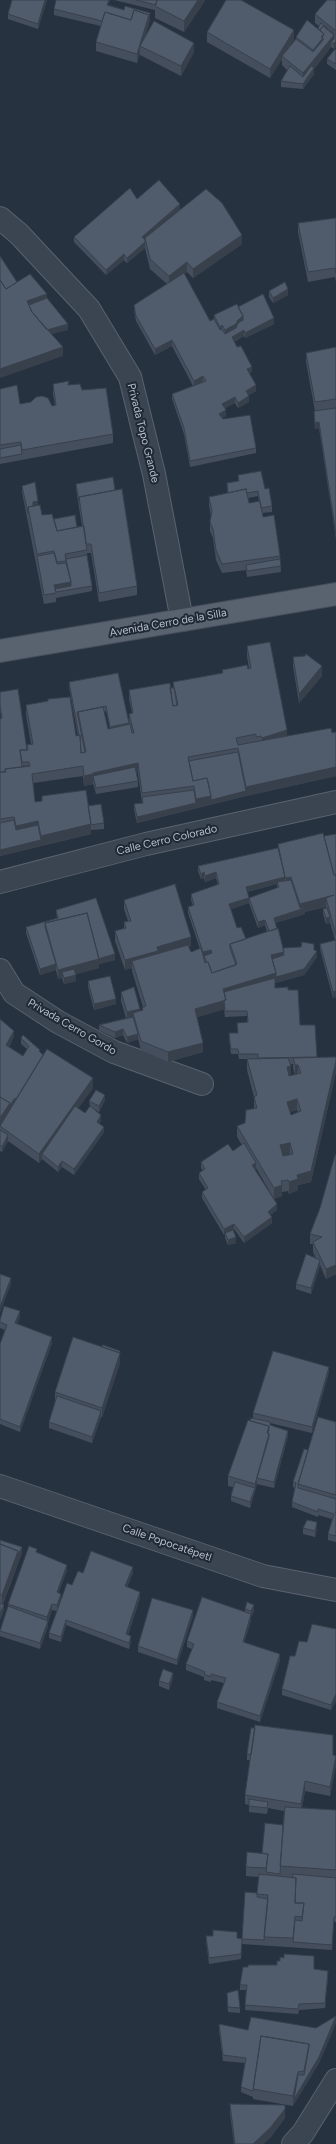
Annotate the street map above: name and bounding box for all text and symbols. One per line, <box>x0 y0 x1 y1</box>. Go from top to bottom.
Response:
street label: Privada Topo Grande <box>124 382 162 484</box>
street label: Avenida Cerro de la Silla <box>108 606 228 640</box>
street label: Calle Cerro Colorado <box>115 822 219 858</box>
street label: Privada Cerro Gordo <box>25 996 119 1058</box>
street label: Calle Popocatépetl <box>121 1522 213 1564</box>

